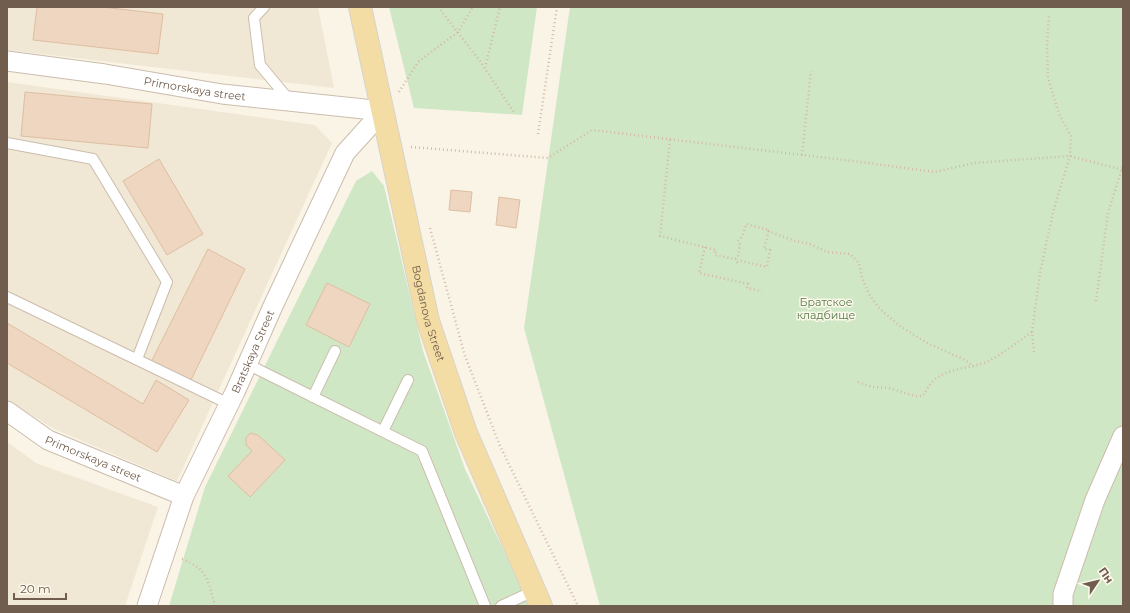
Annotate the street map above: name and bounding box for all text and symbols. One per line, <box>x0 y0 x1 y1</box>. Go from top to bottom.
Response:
street label: Primorskaya street <box>143 74 247 104</box>
street label: Bogdanova Street <box>409 264 448 364</box>
park label: Братское кладбище <box>797 295 856 322</box>
street label: Bratskaya Street <box>228 307 278 396</box>
street label: Primorskaya street <box>43 432 144 485</box>
north arrow <box>1078 561 1118 601</box>
text: Пн <box>1096 564 1117 586</box>
scale bar <box>14 575 66 601</box>
text: 20 m <box>20 581 51 596</box>

